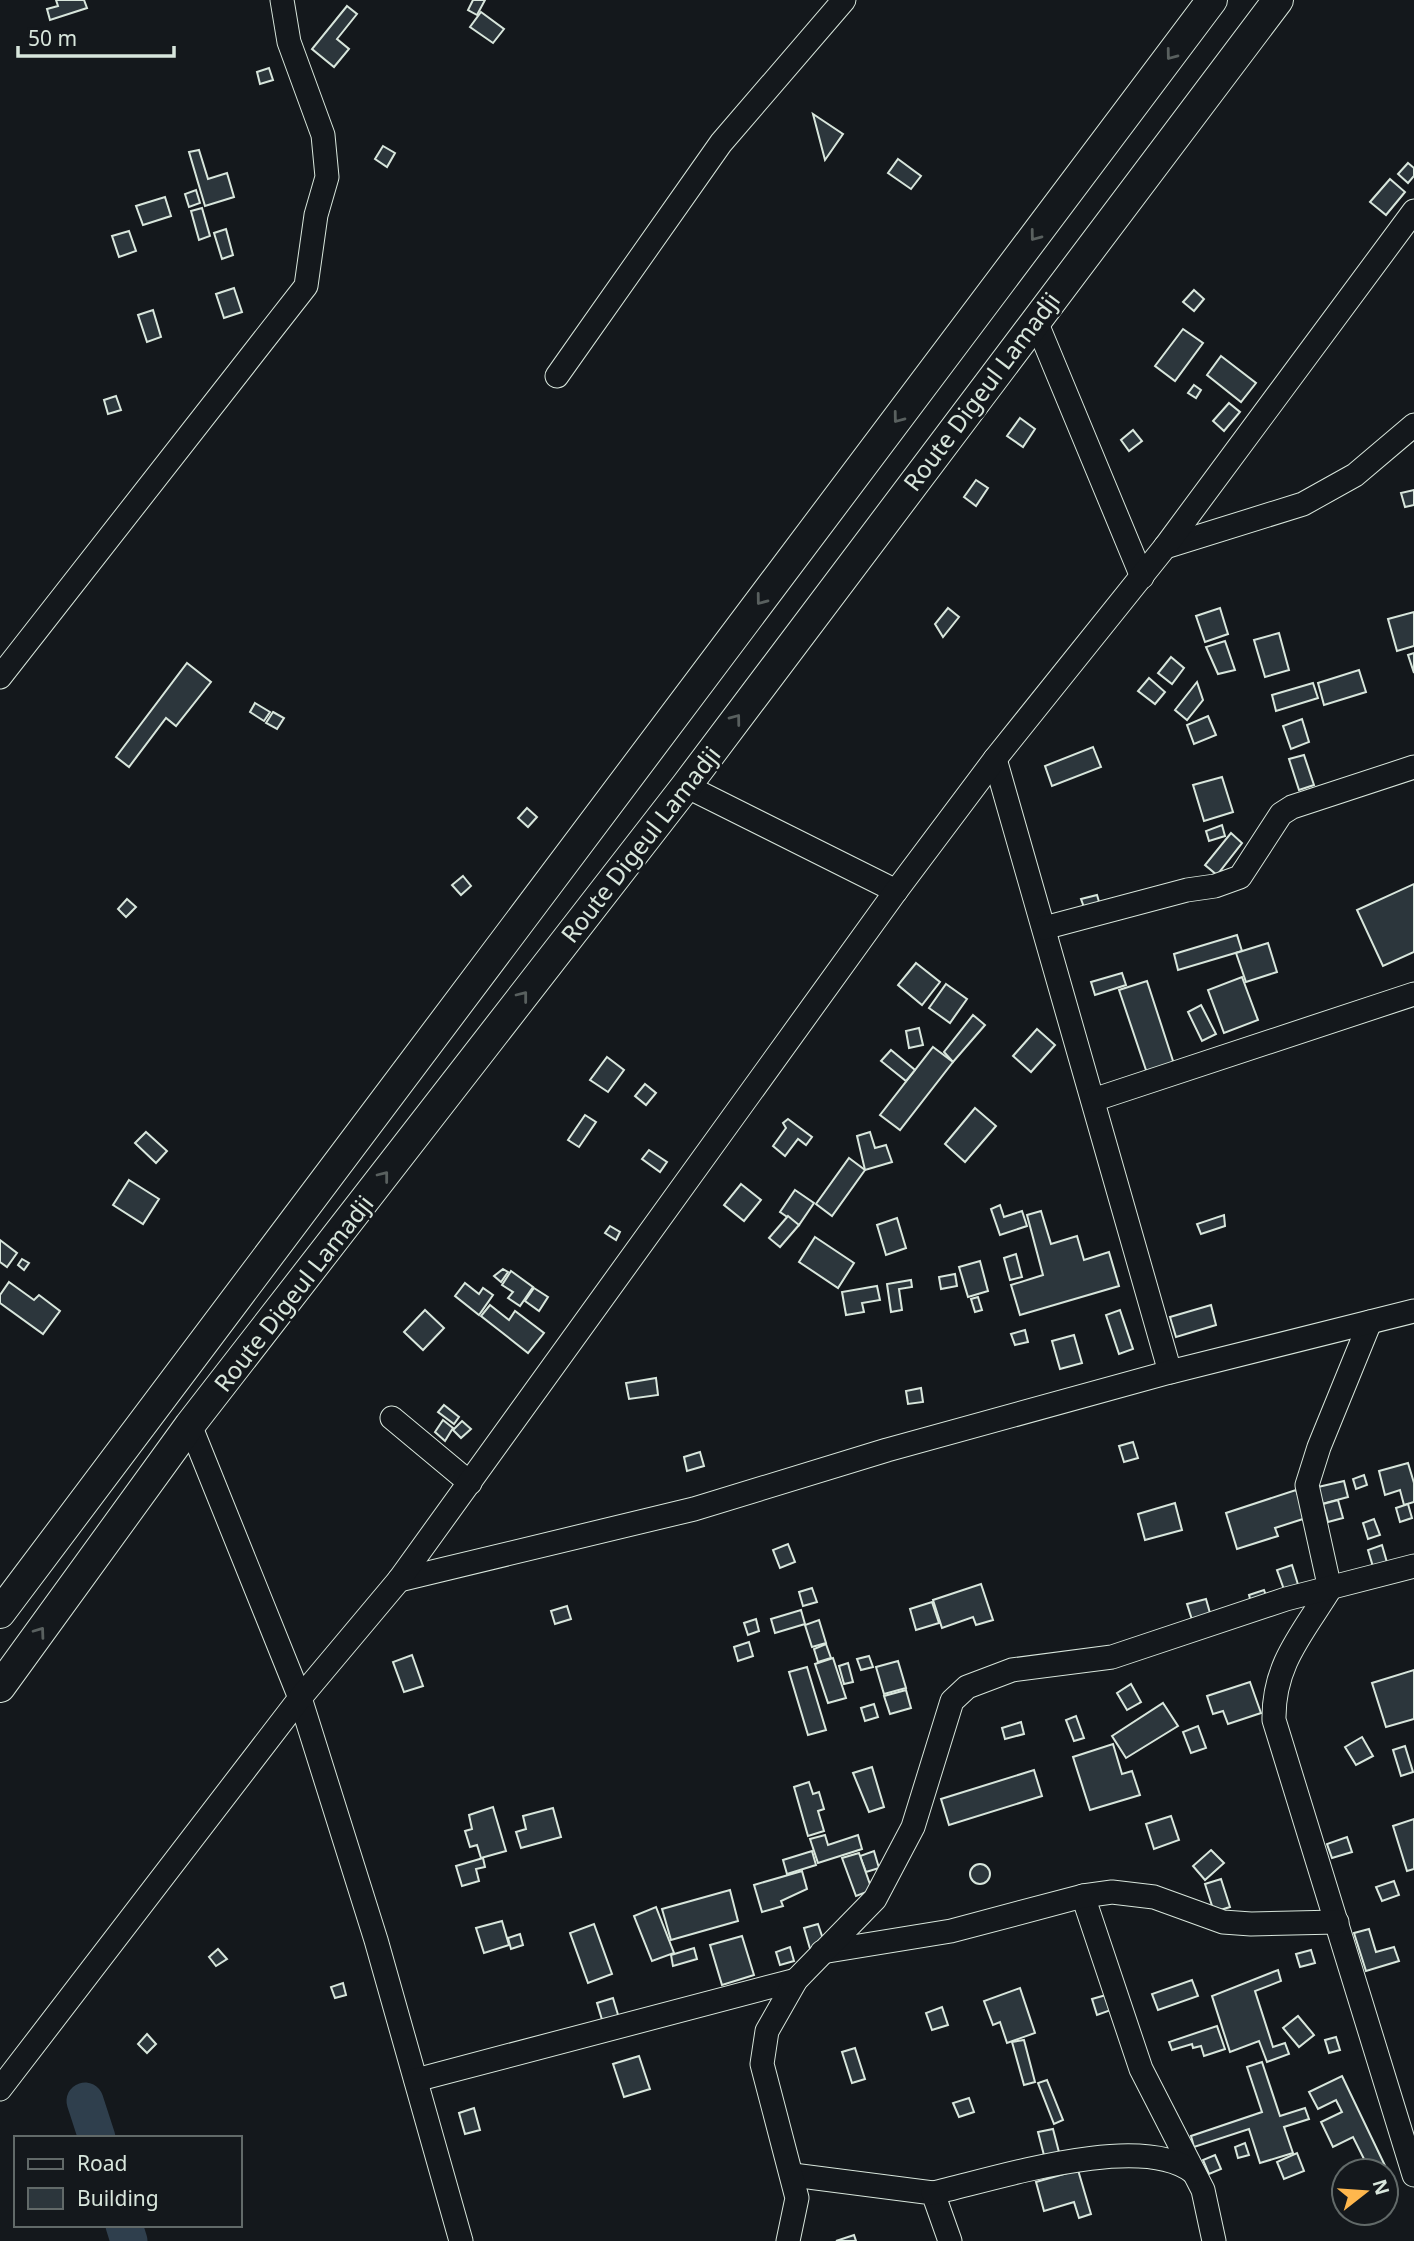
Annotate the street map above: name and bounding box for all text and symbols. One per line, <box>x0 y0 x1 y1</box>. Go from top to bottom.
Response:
scale bar <box>18 14 173 58</box>
text: 50 m <box>28 24 77 52</box>
one-way arrow <box>1167 47 1180 59</box>
one-way arrow <box>1030 229 1043 241</box>
street label: Route Digeul Lamadji <box>895 285 1067 497</box>
one-way arrow <box>894 410 906 423</box>
one-way arrow <box>757 592 770 605</box>
one-way arrow <box>728 714 740 726</box>
street label: Route Digeul Lamadji <box>553 739 727 949</box>
one-way arrow <box>514 991 527 1004</box>
one-way arrow <box>375 1171 388 1184</box>
street label: Route Digeul Lamadji <box>206 1188 380 1398</box>
one-way arrow <box>32 1627 44 1639</box>
legend <box>14 2136 242 2227</box>
text: Road <box>77 2149 127 2177</box>
north arrow <box>1330 2157 1400 2227</box>
text: N <box>1367 2176 1396 2198</box>
text: Building <box>77 2184 159 2212</box>

